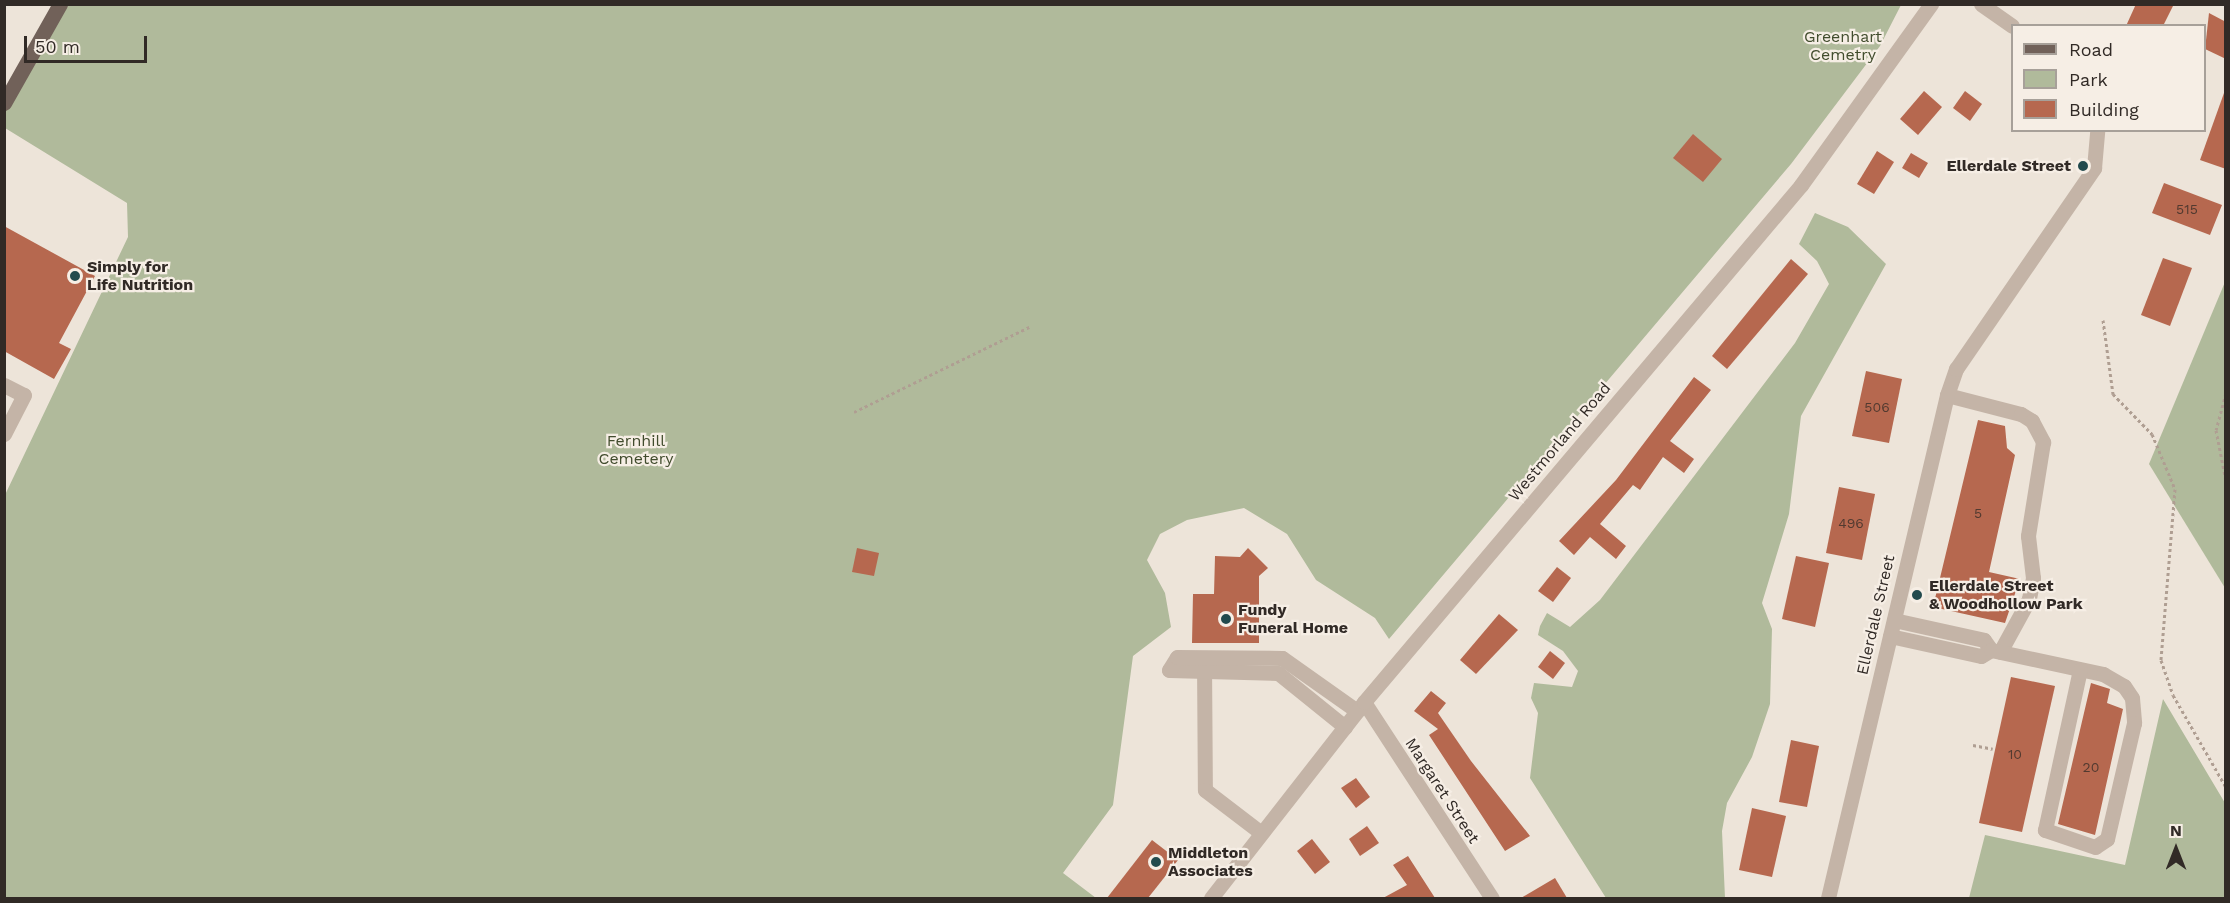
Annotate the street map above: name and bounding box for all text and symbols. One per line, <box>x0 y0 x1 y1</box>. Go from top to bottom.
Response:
scale bar <box>27 24 150 62</box>
legend <box>2011 24 2206 132</box>
park label: Greenhart Cemetry <box>1804 27 1882 65</box>
text: 50 m <box>35 36 80 57</box>
text: Road <box>2069 39 2113 60</box>
text: Park <box>2069 69 2108 90</box>
text: Building <box>2069 99 2139 120</box>
place label: Ellerdale Street <box>1947 156 2071 176</box>
marker: Ellerdale Street <box>2076 159 2090 173</box>
house number: 515 <box>2176 201 2198 217</box>
place label: Simply for Life Nutrition <box>87 257 193 295</box>
marker: Simply for Life Nutrition <box>68 269 82 283</box>
street label: Westmorland Road <box>1505 379 1615 505</box>
house number: 506 <box>1864 399 1890 415</box>
park label: Fernhill Cemetery <box>598 431 674 469</box>
house number: 5 <box>1974 505 1982 521</box>
house number: 496 <box>1838 515 1864 531</box>
street label: Ellerdale Street <box>1853 553 1899 677</box>
place label: Ellerdale Street & Woodhollow Park <box>1929 576 2083 614</box>
marker: Ellerdale Street & Woodhollow Park <box>1910 588 1924 602</box>
place label: Fundy Funeral Home <box>1238 600 1348 638</box>
marker: Fundy Funeral Home <box>1219 612 1233 626</box>
street label: Margaret Street <box>1401 735 1483 847</box>
house number: 10 <box>2008 746 2022 762</box>
house number: 20 <box>2083 759 2099 775</box>
north arrow <box>2146 819 2206 879</box>
text: N <box>2170 821 2182 840</box>
place label: Middleton Associates <box>1168 843 1253 881</box>
marker: Middleton Associates <box>1149 855 1163 869</box>

